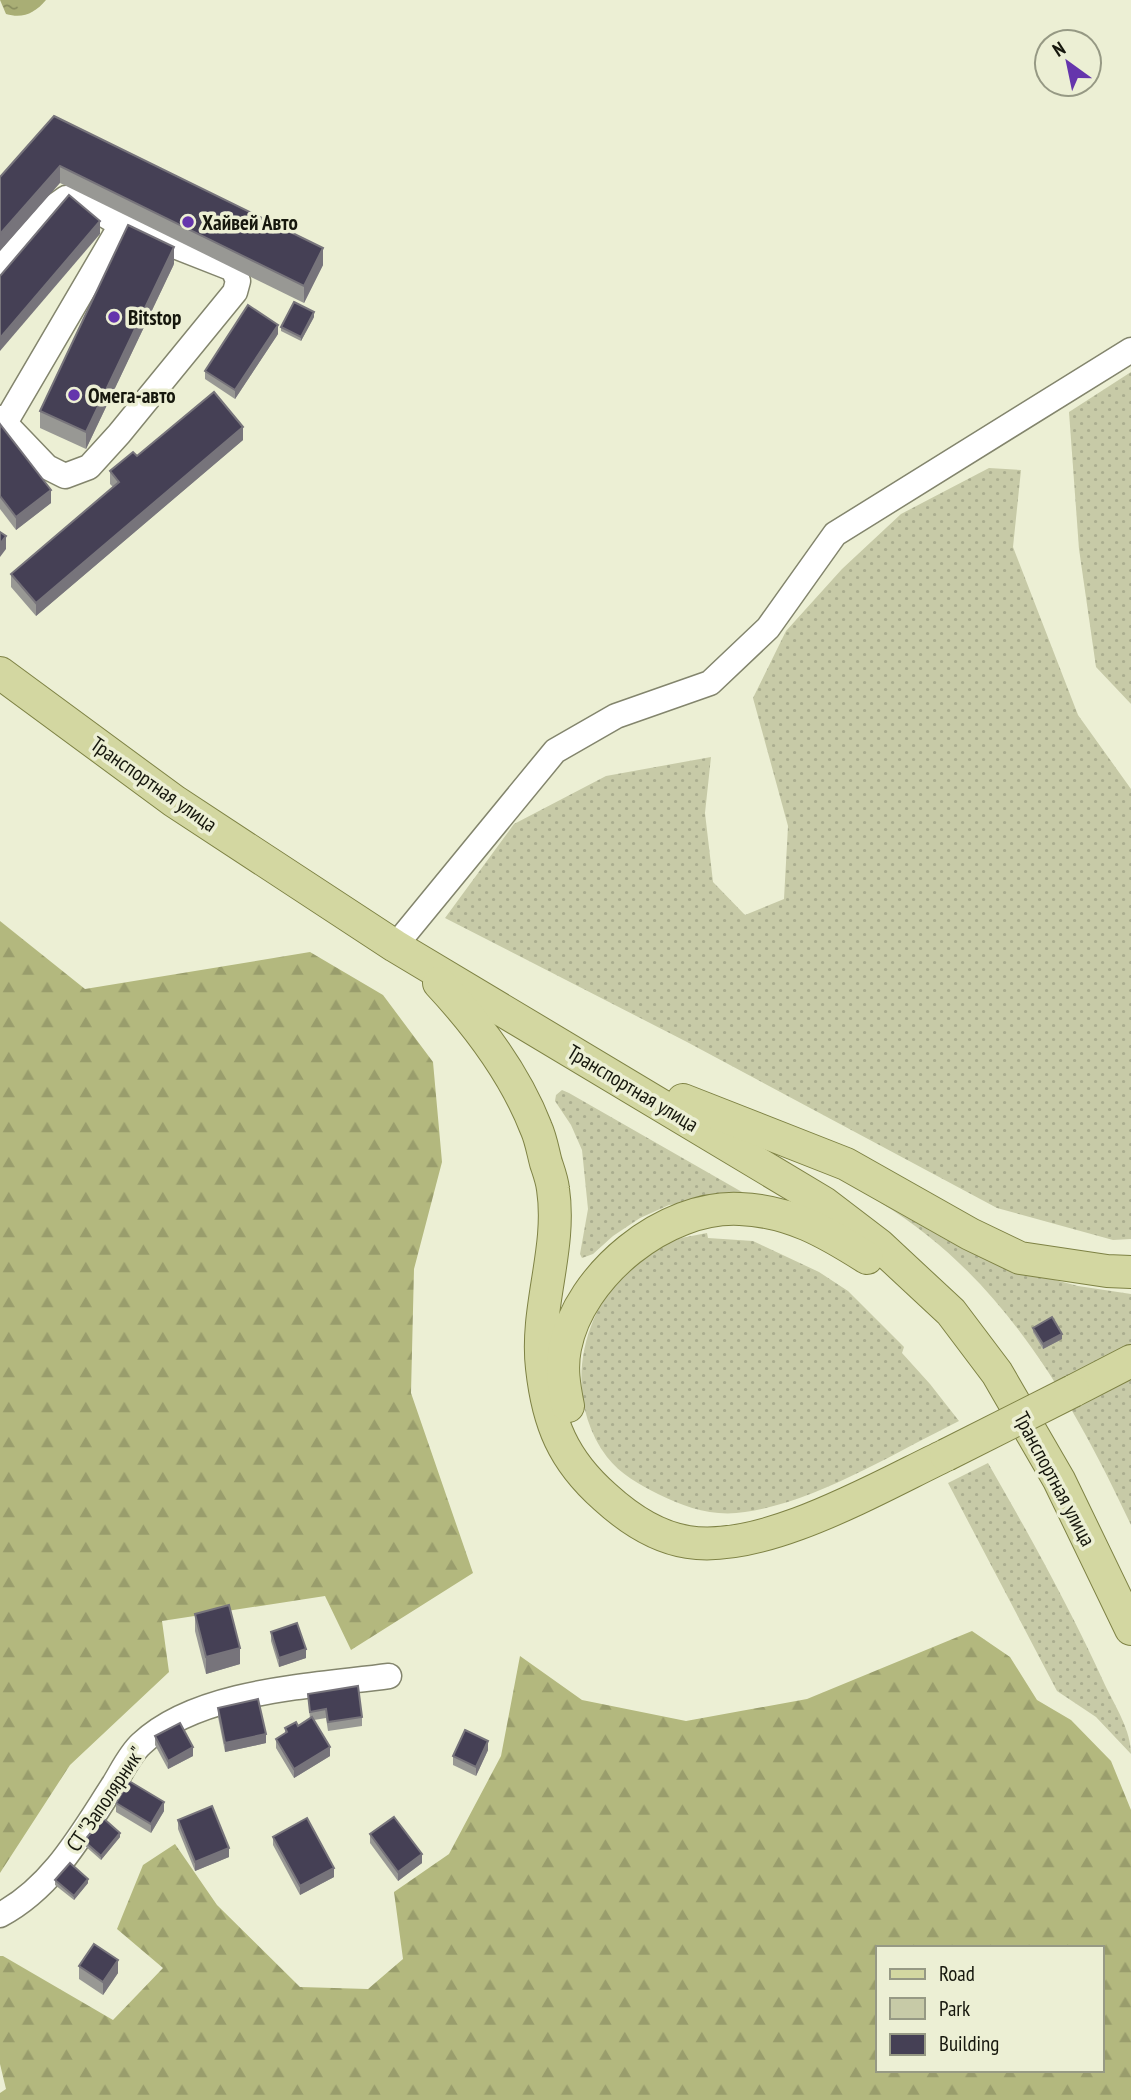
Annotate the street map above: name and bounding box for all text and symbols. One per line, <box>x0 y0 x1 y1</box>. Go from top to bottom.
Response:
north arrow <box>1033 28 1103 98</box>
text: N <box>1048 36 1070 62</box>
place label: Хайвей Авто <box>202 209 298 236</box>
marker: Хайвей Авто <box>180 214 196 230</box>
place label: Bitstop <box>128 304 181 331</box>
marker: Bitstop <box>106 309 122 325</box>
place label: Омега-авто <box>88 382 176 409</box>
marker: Омега-авто <box>66 387 82 403</box>
street label: Транспортная улица <box>85 730 223 838</box>
street label: Транспортная улица <box>562 1038 704 1138</box>
street label: Транспортная улица <box>1008 1407 1102 1551</box>
street label: СТ "Заполярник" <box>60 1741 150 1857</box>
legend <box>876 1946 1103 2072</box>
text: Road <box>939 1960 975 1987</box>
text: Park <box>939 1995 970 2022</box>
text: Building <box>939 2030 999 2057</box>

